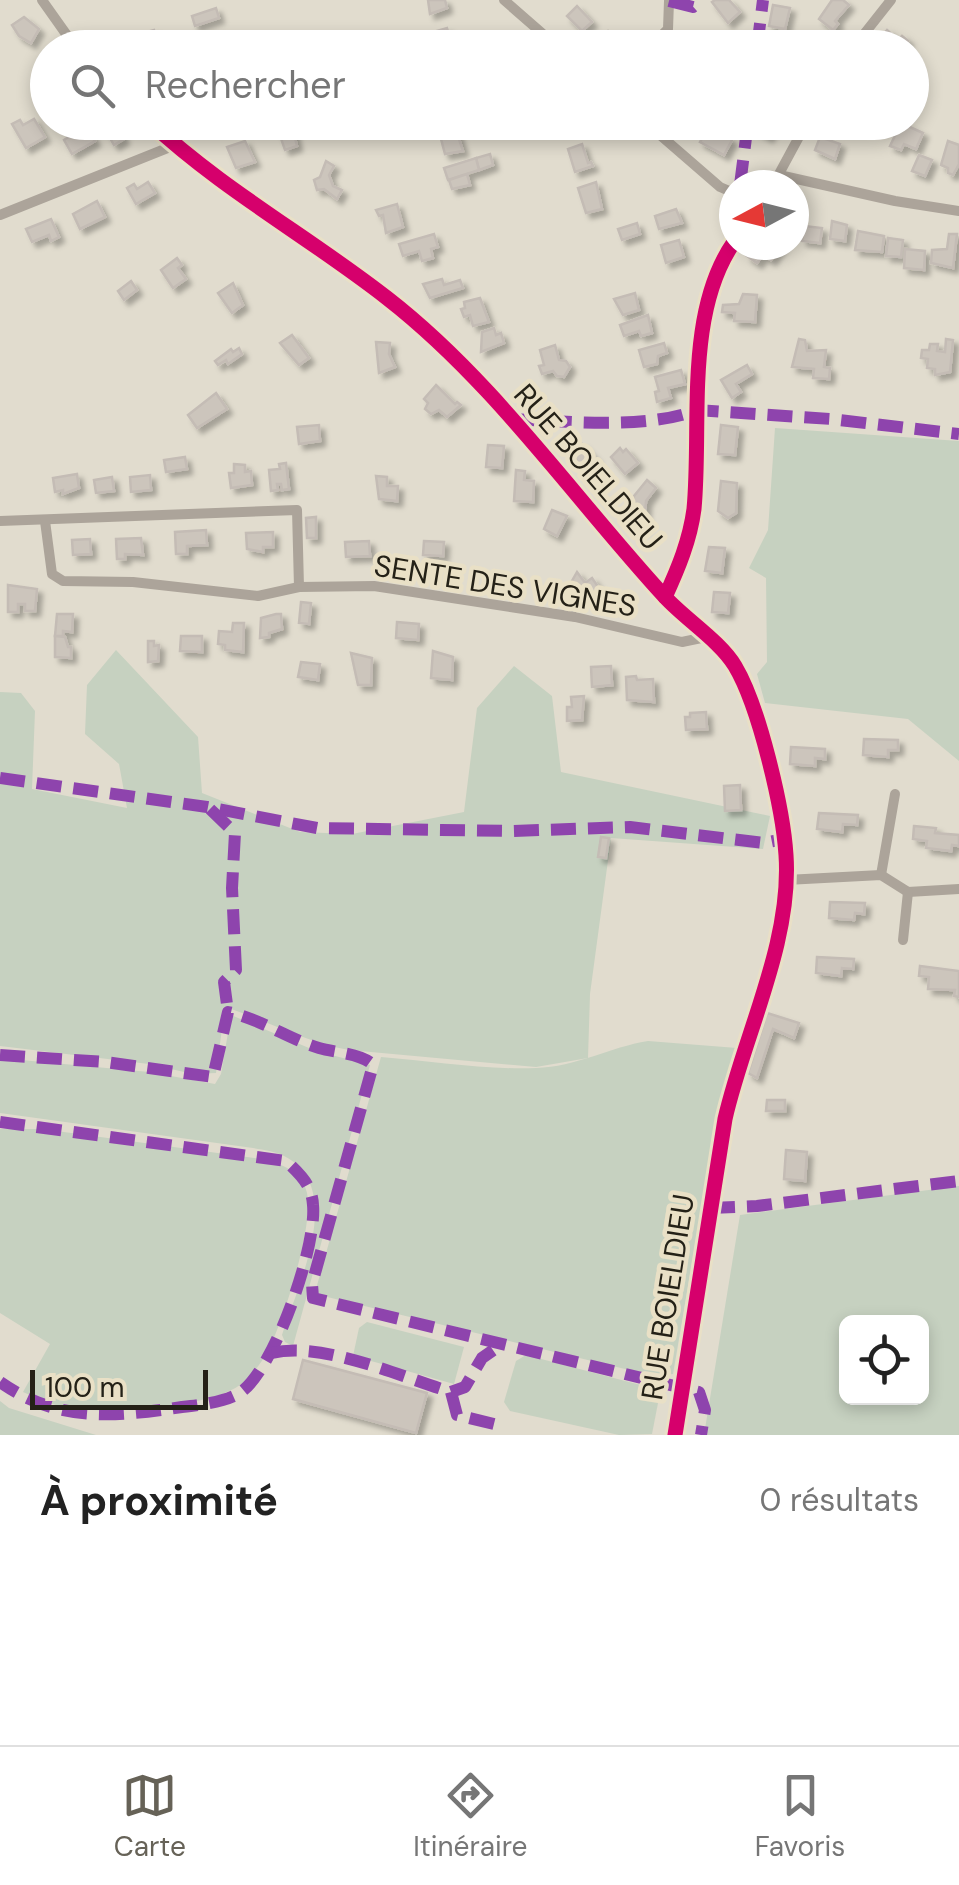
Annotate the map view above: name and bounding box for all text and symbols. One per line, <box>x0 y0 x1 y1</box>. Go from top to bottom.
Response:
search box <box>30 30 929 140</box>
icon: search <box>65 58 120 113</box>
text: Rechercher <box>145 60 346 110</box>
north arrow <box>719 170 809 260</box>
street label: RUE BOIELDIEU <box>506 375 671 558</box>
street label: SENTE DES VIGNES <box>371 546 639 625</box>
street label: RUE BOIELDIEU <box>632 1191 703 1403</box>
map controls <box>839 1315 929 1405</box>
button: locate <box>839 1315 929 1405</box>
scale bar <box>30 1365 208 1410</box>
text: 100 m <box>45 1369 124 1406</box>
text: À proximité <box>40 1473 278 1528</box>
text: 0 résultats <box>760 1479 919 1521</box>
tab: Carte <box>114 1768 186 1865</box>
tab: Itinéraire <box>413 1768 527 1865</box>
tab: Favoris <box>755 1768 845 1865</box>

